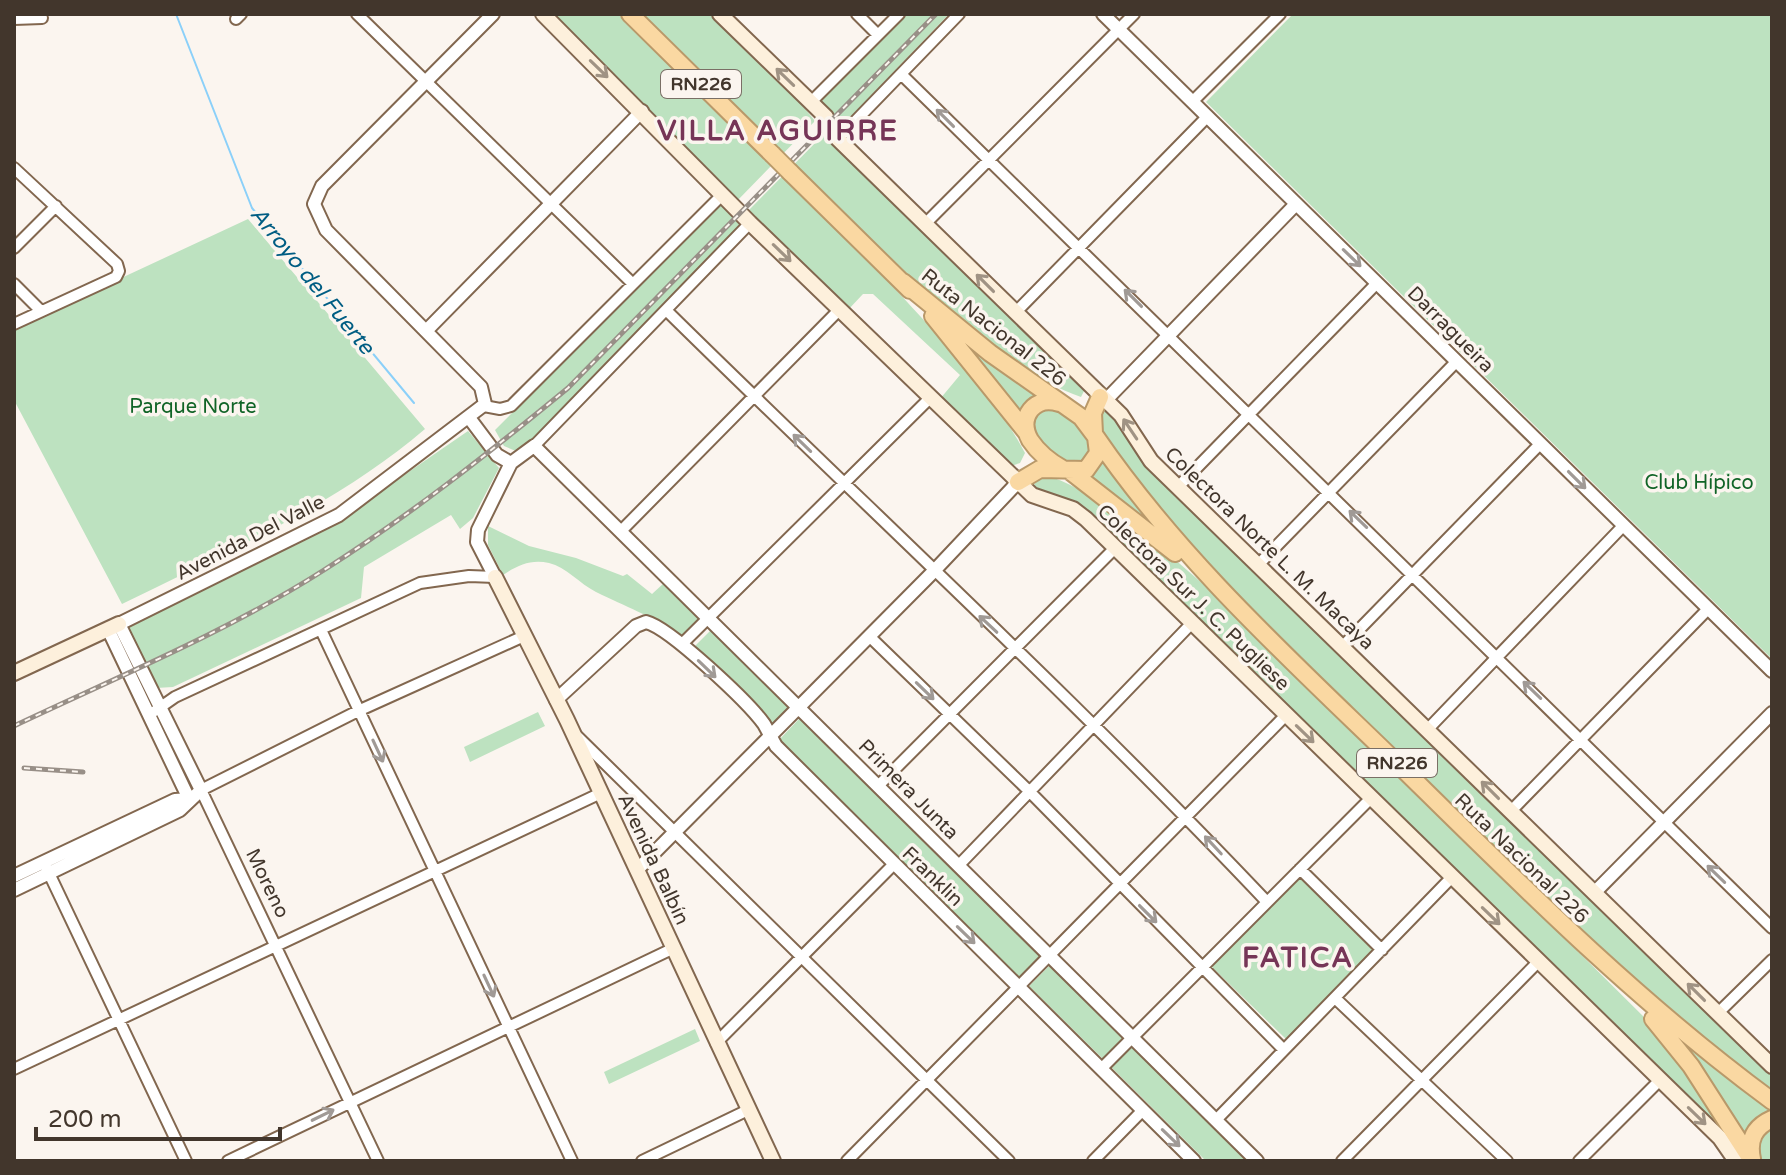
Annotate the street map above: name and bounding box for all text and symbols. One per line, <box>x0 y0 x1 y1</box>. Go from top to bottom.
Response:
one-way arrow <box>589 59 609 78</box>
one-way arrow <box>776 68 795 87</box>
road number: RN226 <box>661 70 741 98</box>
one-way arrow <box>935 108 955 127</box>
district label: VILLA AGUIRRE <box>657 114 899 148</box>
water label: Arroyo del Fuerte <box>245 202 381 361</box>
one-way arrow <box>771 243 791 262</box>
one-way arrow <box>1341 249 1361 267</box>
street label: Ruta Nacional 226 <box>916 264 1070 392</box>
one-way arrow <box>976 274 995 293</box>
street label: Darragueira <box>1402 281 1499 378</box>
one-way arrow <box>1124 289 1143 308</box>
park label: Parque Norte <box>129 395 257 419</box>
one-way arrow <box>1121 418 1138 440</box>
one-way arrow <box>792 433 812 452</box>
street label: Colectora Norte L. M. Macaya <box>1160 442 1379 655</box>
one-way arrow <box>1566 470 1586 490</box>
park label: Club Hípico <box>1644 471 1754 495</box>
street label: Avenida Del Valle <box>172 490 329 586</box>
street label: Colectora Sur J. C. Pugliese <box>1092 499 1294 696</box>
one-way arrow <box>1348 510 1368 529</box>
one-way arrow <box>979 615 999 633</box>
one-way arrow <box>697 659 716 678</box>
one-way arrow <box>915 681 935 700</box>
one-way arrow <box>1523 681 1542 700</box>
one-way arrow <box>1295 724 1315 743</box>
street label: Primera Junta <box>853 735 963 845</box>
one-way arrow <box>371 739 386 763</box>
road number: RN226 <box>1357 749 1437 777</box>
one-way arrow <box>1480 781 1500 800</box>
street label: Ruta Nacional 226 <box>1449 789 1593 929</box>
street label: Avenida Balbín <box>612 790 694 929</box>
one-way arrow <box>1204 835 1223 855</box>
street label: Franklin <box>897 842 968 912</box>
street label: Moreno <box>240 845 294 922</box>
one-way arrow <box>1706 864 1726 883</box>
one-way arrow <box>1139 904 1158 924</box>
one-way arrow <box>1481 906 1501 925</box>
one-way arrow <box>956 926 976 945</box>
district label: FATICA <box>1242 941 1354 975</box>
one-way arrow <box>482 974 497 998</box>
one-way arrow <box>1687 983 1706 1002</box>
scale bar <box>36 1091 280 1141</box>
text: 200 m <box>48 1105 122 1134</box>
one-way arrow <box>311 1107 335 1122</box>
one-way arrow <box>1687 1107 1707 1126</box>
one-way arrow <box>1161 1128 1181 1147</box>

